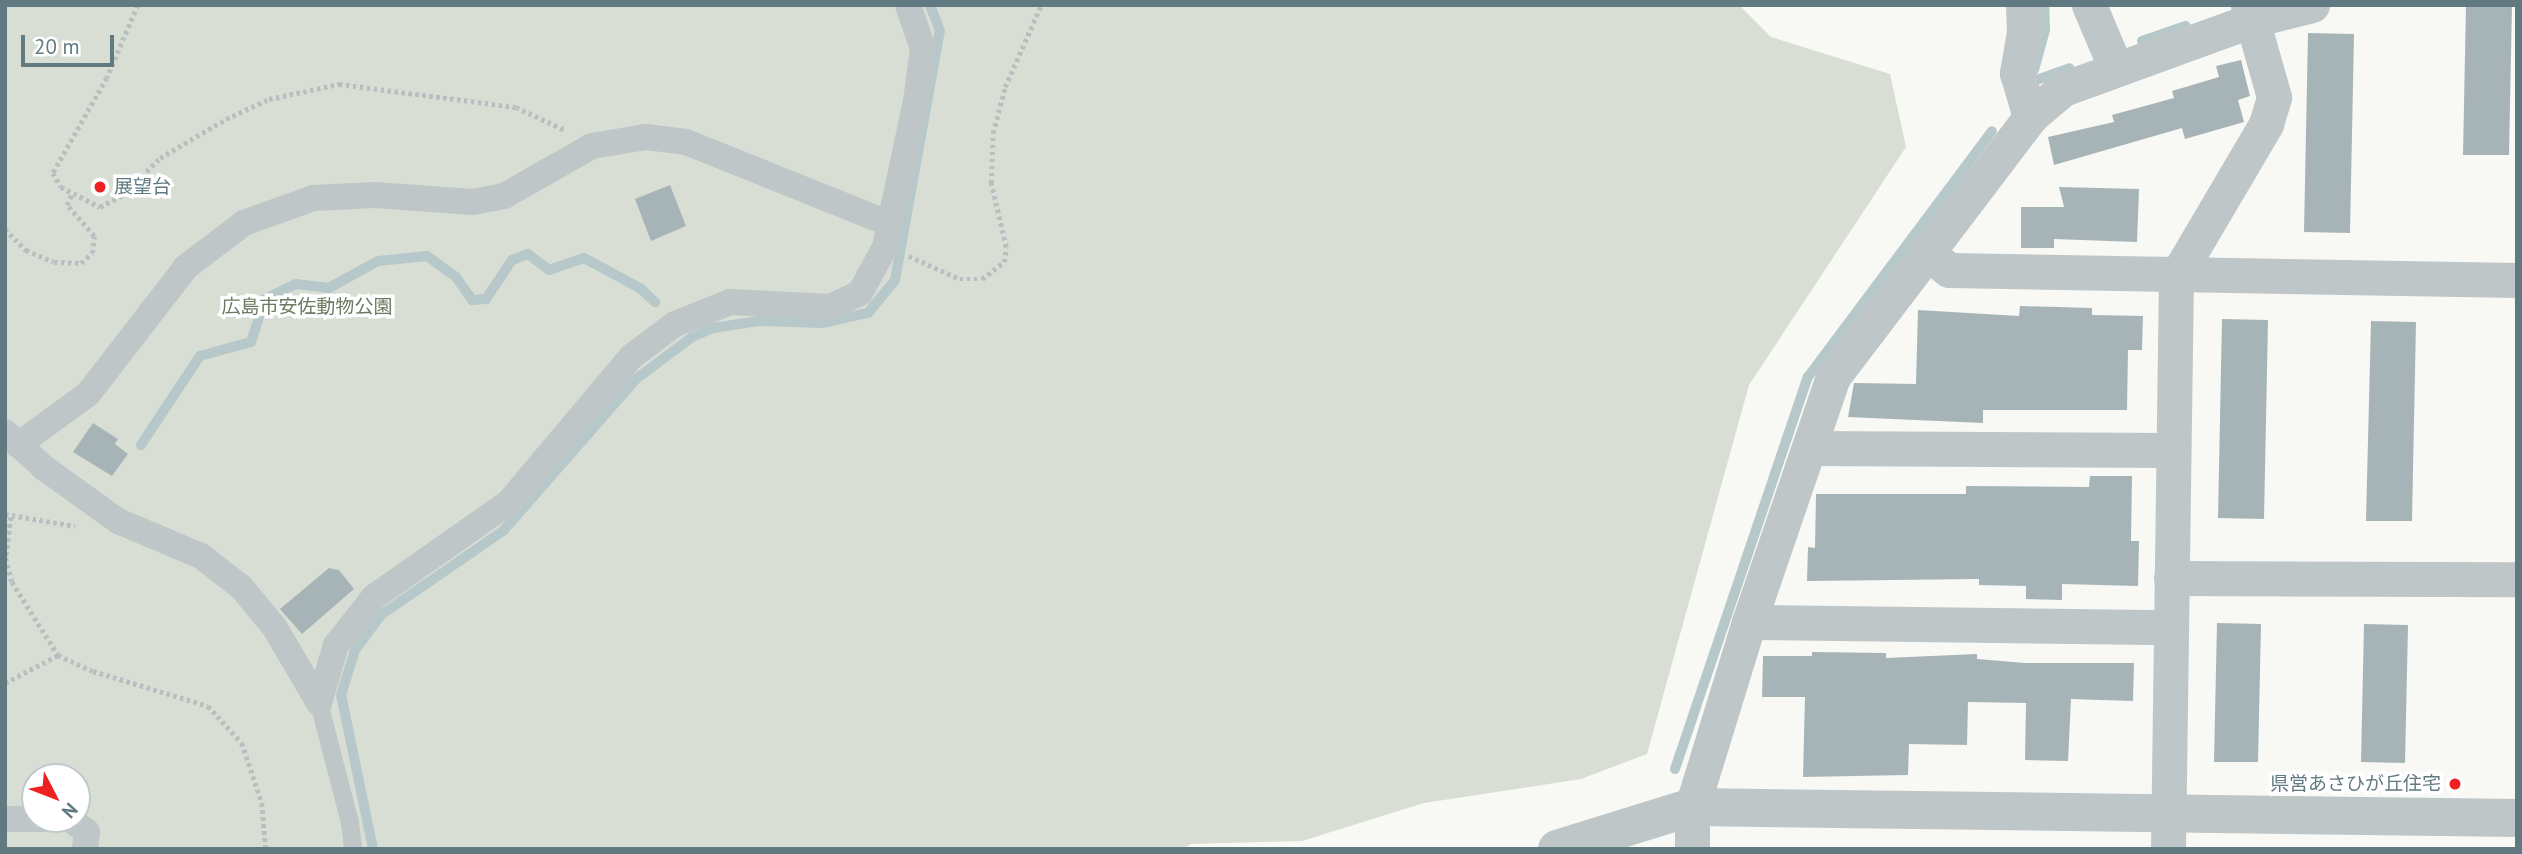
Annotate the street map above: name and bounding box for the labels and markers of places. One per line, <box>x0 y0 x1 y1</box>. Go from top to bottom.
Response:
place label: 展望台 <box>114 176 171 198</box>
marker: 展望台 <box>92 179 108 195</box>
place label: 県営あさひが丘住宅 <box>2270 773 2441 795</box>
marker: 県営あさひが丘住宅 <box>2447 776 2463 792</box>

